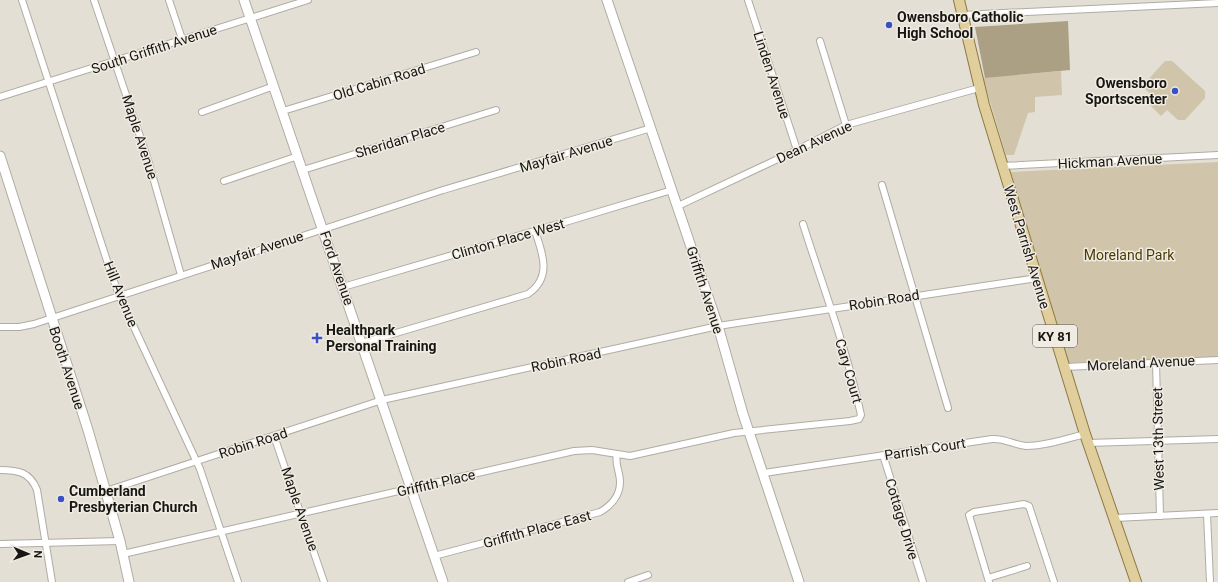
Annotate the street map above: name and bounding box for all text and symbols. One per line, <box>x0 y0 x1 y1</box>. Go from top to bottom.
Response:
place label: Owensboro Catholic High School <box>897 9 1023 41</box>
marker: Owensboro Catholic High School <box>884 20 894 30</box>
street label: South Griffith Avenue <box>89 21 219 77</box>
street label: Linden Avenue <box>750 29 794 121</box>
street label: Old Cabin Road <box>331 60 427 104</box>
place label: Owensboro Sportscenter <box>1085 75 1167 107</box>
marker: Owensboro Sportscenter <box>1170 86 1180 96</box>
street label: Maple Avenue <box>119 93 161 181</box>
street label: Dean Avenue <box>774 118 854 166</box>
street label: Sheridan Place <box>353 119 447 161</box>
street label: Mayfair Avenue <box>518 132 614 176</box>
street label: Hickman Avenue <box>1057 150 1163 172</box>
street label: West Parrish Avenue <box>1001 183 1053 311</box>
street label: Clinton Place West <box>450 215 567 263</box>
street label: Mayfair Avenue <box>209 228 305 272</box>
street label: Ford Avenue <box>317 229 357 307</box>
street label: Griffith Avenue <box>683 244 727 336</box>
park label: Moreland Park <box>1084 247 1175 263</box>
street label: Hill Avenue <box>101 259 141 329</box>
street label: Robin Road <box>848 287 920 313</box>
place label: Healthpark Personal Training <box>326 322 437 354</box>
street label: Booth Avenue <box>46 325 88 411</box>
road number: KY 81 <box>1033 325 1077 347</box>
marker: Healthpark Personal Training <box>311 332 323 344</box>
street label: Cary Court <box>832 337 866 405</box>
street label: Robin Road <box>530 345 602 375</box>
street label: Moreland Avenue <box>1087 352 1195 374</box>
street label: West 13th Street <box>1149 387 1167 491</box>
street label: Robin Road <box>217 424 289 462</box>
street label: Parrish Court <box>883 435 967 463</box>
street label: Maple Avenue <box>278 465 322 553</box>
street label: Griffith Place <box>395 466 477 500</box>
street label: Cottage Drive <box>882 476 922 562</box>
place label: Cumberland Presbyterian Church <box>69 483 198 515</box>
marker: Cumberland Presbyterian Church <box>56 494 66 504</box>
street label: Griffith Place East <box>481 507 593 551</box>
north arrow <box>8 534 48 574</box>
text: N <box>31 550 44 559</box>

